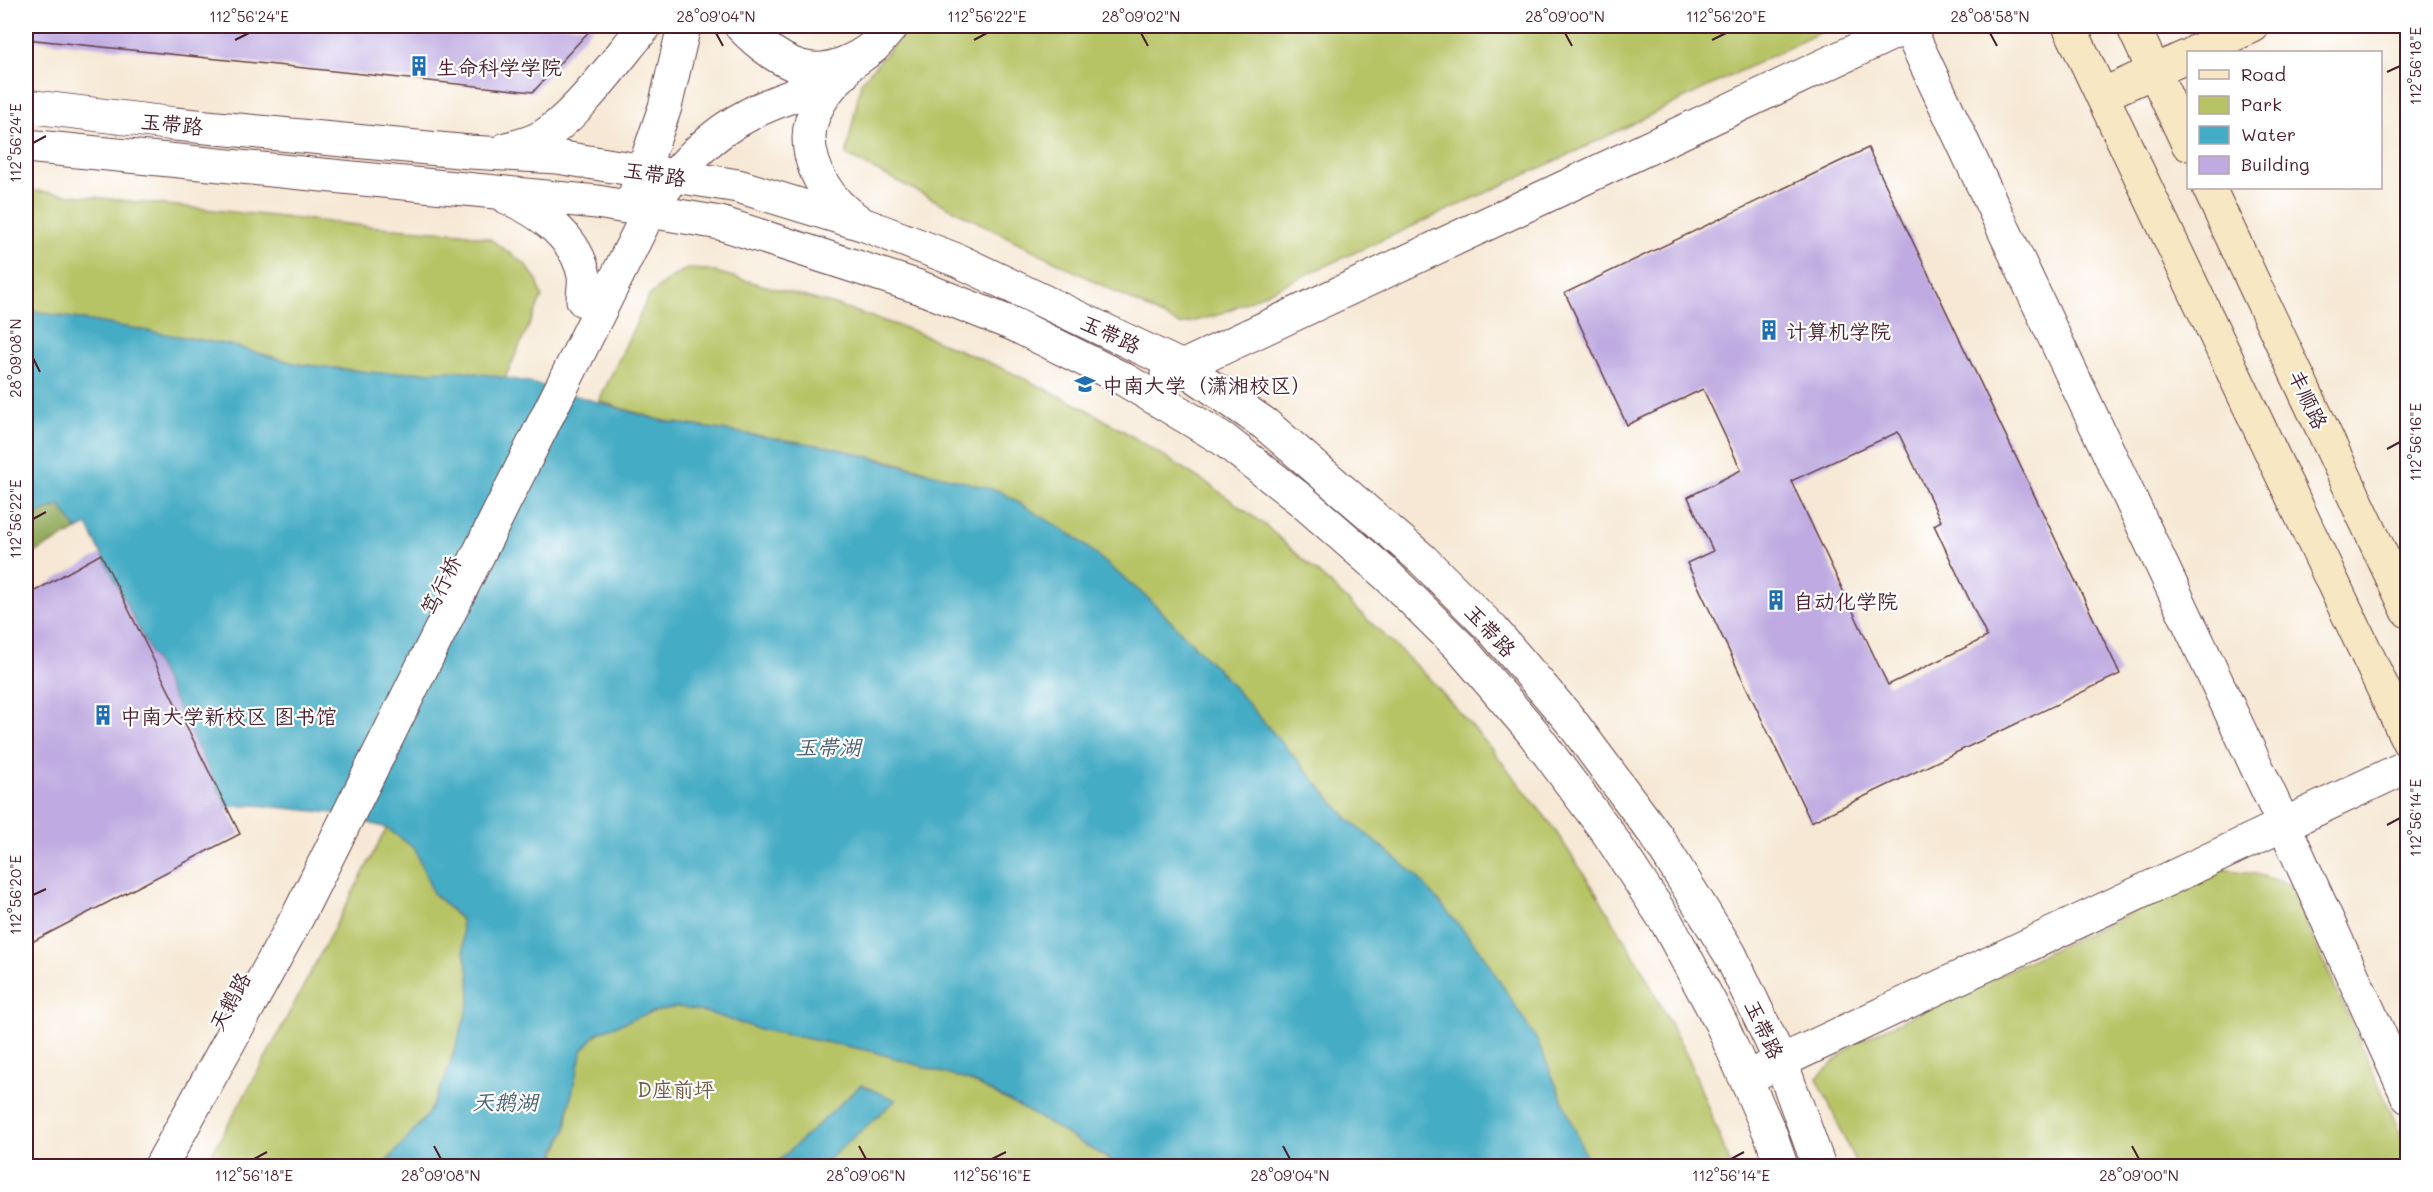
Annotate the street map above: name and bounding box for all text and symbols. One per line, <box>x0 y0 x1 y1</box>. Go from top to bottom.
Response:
text: 112°56'24"E <box>209 6 289 26</box>
text: 28°09'04"N <box>676 6 756 26</box>
text: 112°56'22"E <box>947 6 1027 26</box>
text: 28°09'02"N <box>1102 6 1180 26</box>
text: 28°09'00"N <box>1525 6 1605 26</box>
text: 112°56'20"E <box>1686 6 1766 26</box>
text: 28°08'58"N <box>1950 6 2030 26</box>
text: 112°56'18"E <box>2405 26 2425 105</box>
legend <box>2187 51 2382 189</box>
place label: 生命科学学院 <box>436 53 562 80</box>
building icon: 生命科学学院 <box>407 54 431 78</box>
text: Road <box>2241 62 2286 86</box>
text: Park <box>2241 92 2282 116</box>
text: 112°56'24"E <box>5 103 25 183</box>
street label: 玉带路 <box>139 106 205 140</box>
text: Water <box>2241 122 2296 146</box>
text: Building <box>2241 152 2309 176</box>
street label: 玉带路 <box>622 155 688 191</box>
street label: 玉带路 <box>1077 307 1145 359</box>
place label: 计算机学院 <box>1786 317 1891 344</box>
text: 28°09'08"N <box>5 318 25 398</box>
building icon: 计算机学院 <box>1757 318 1781 342</box>
street label: 丰顺路 <box>2283 365 2335 433</box>
place label: 中南大学（潇湘校区） <box>1102 371 1312 398</box>
school or university icon: 中南大学（潇湘校区） <box>1073 372 1097 396</box>
text: 112°56'16"E <box>2405 402 2425 481</box>
text: 112°56'22"E <box>5 479 25 559</box>
street label: 笃行桥 <box>414 551 466 619</box>
place label: 自动化学院 <box>1793 587 1898 614</box>
building icon: 自动化学院 <box>1764 588 1788 612</box>
street label: 玉带路 <box>1460 598 1522 662</box>
place label: 中南大学新校区 图书馆 <box>120 702 337 729</box>
building icon: 中南大学新校区 图书馆 <box>91 703 115 727</box>
water label: 玉带湖 <box>795 732 863 761</box>
text: 112°56'14"E <box>2405 779 2425 857</box>
text: 112°56'20"E <box>5 855 25 935</box>
street label: 天鹅路 <box>202 967 256 1035</box>
street label: 玉带路 <box>1739 995 1791 1063</box>
park label: D座前坪 <box>637 1075 715 1102</box>
water label: 天鹅湖 <box>472 1087 540 1116</box>
text: 112°56'18"E <box>215 1165 294 1185</box>
text: 28°09'08"N <box>401 1165 481 1185</box>
text: 28°09'06"N <box>826 1165 906 1185</box>
text: 112°56'16"E <box>953 1165 1032 1185</box>
text: 28°09'04"N <box>1250 1165 1330 1185</box>
text: 112°56'14"E <box>1692 1165 1770 1185</box>
text: 28°09'00"N <box>2099 1165 2179 1185</box>

